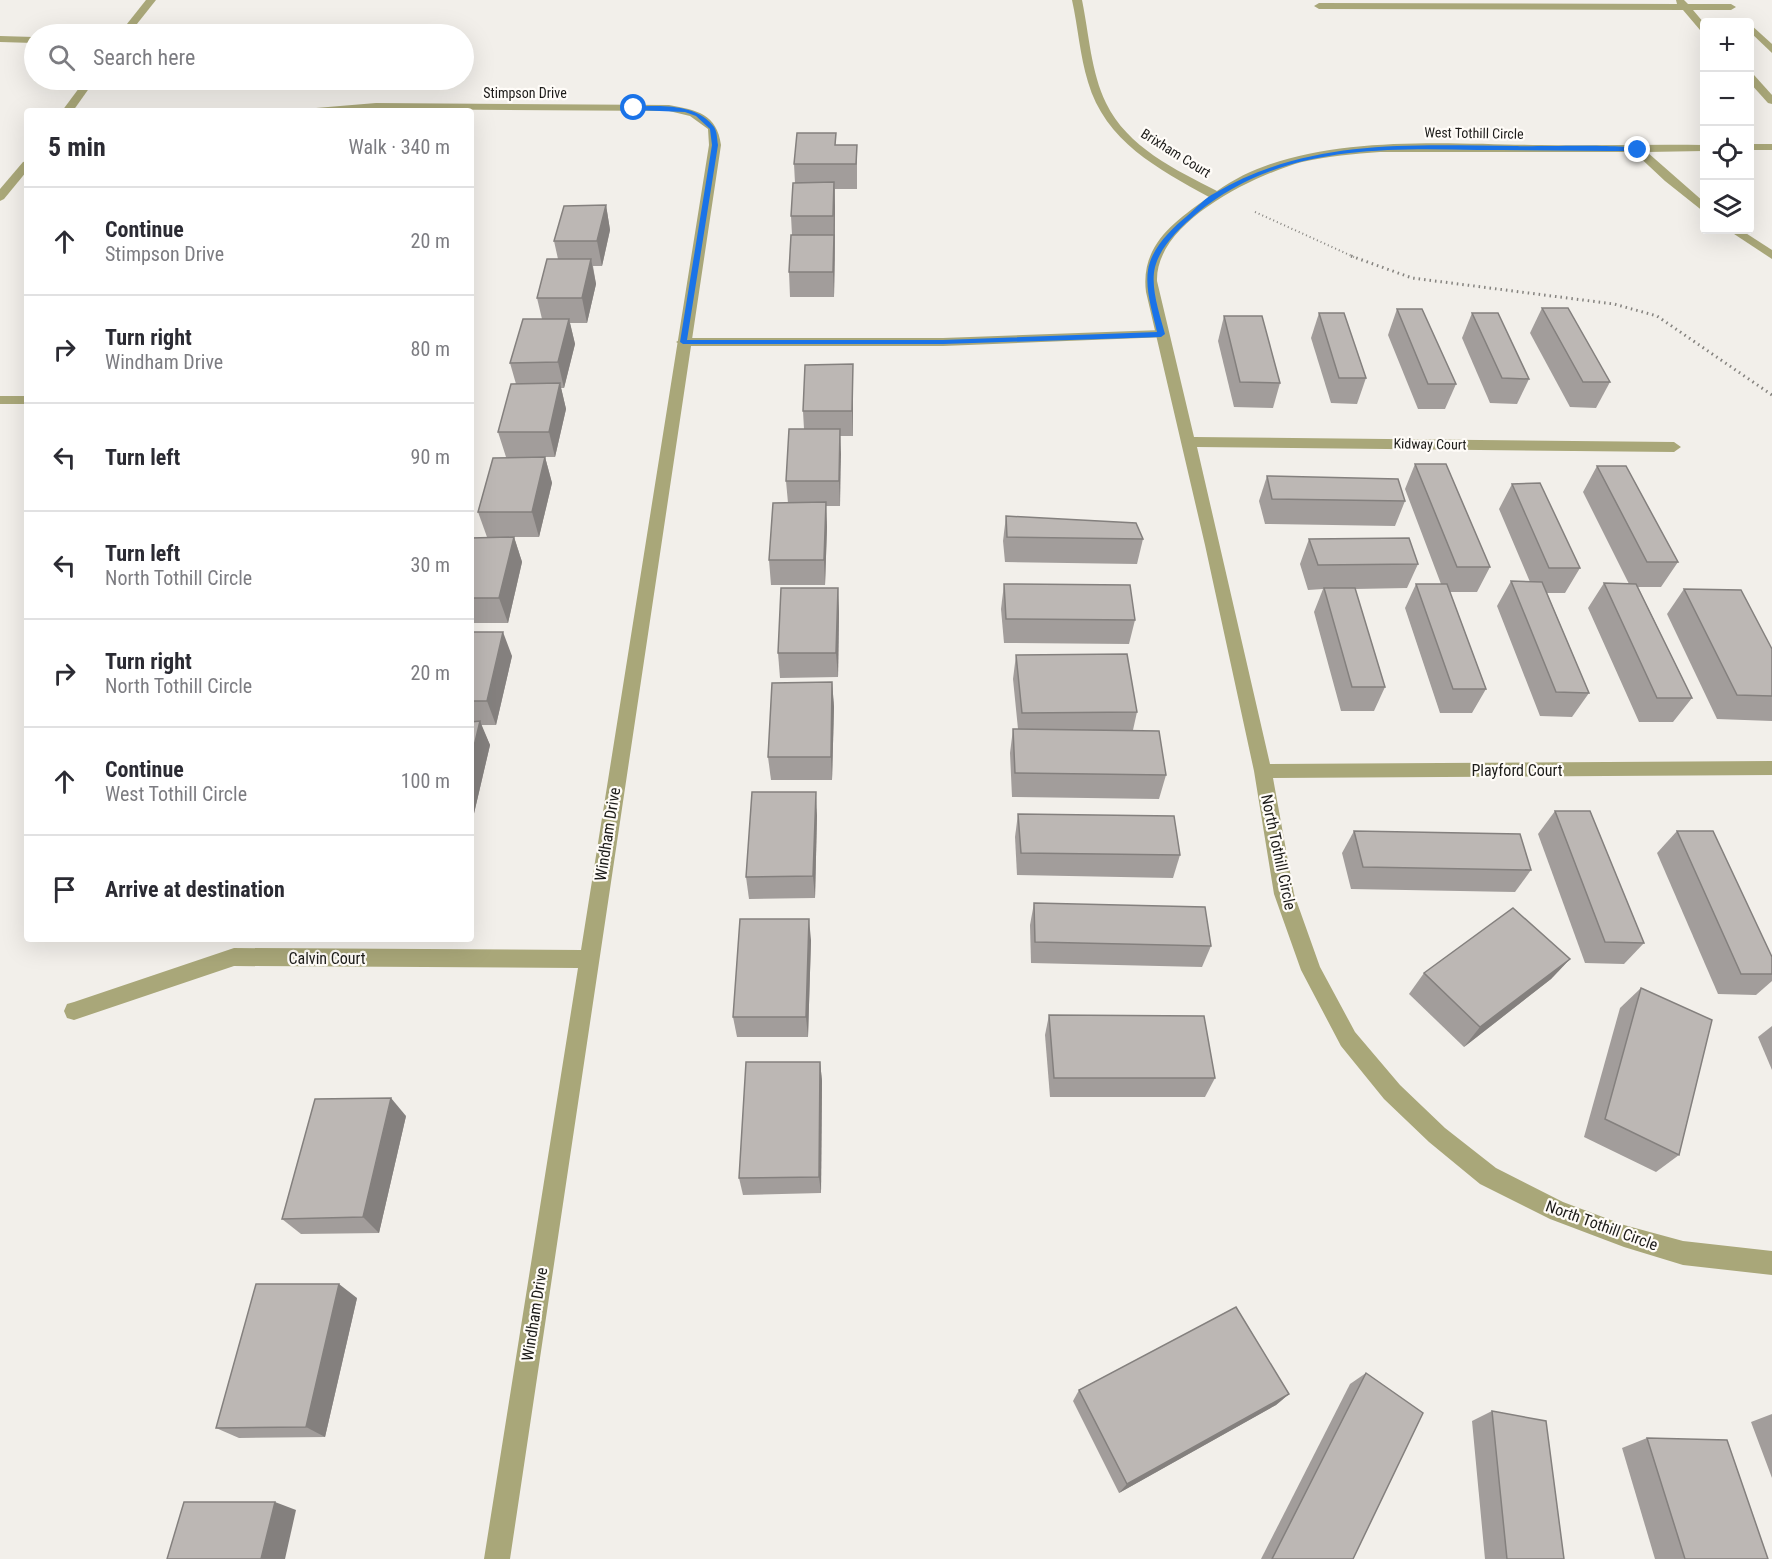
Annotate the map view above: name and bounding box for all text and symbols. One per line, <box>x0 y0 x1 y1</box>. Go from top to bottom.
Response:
map controls <box>1700 18 1754 234</box>
button: + <box>1700 18 1754 72</box>
search box <box>24 24 474 90</box>
icon: search <box>45 41 78 74</box>
text: Search here <box>93 45 195 70</box>
button: − <box>1700 72 1754 126</box>
street label: Stimpson Drive <box>483 85 567 101</box>
route start <box>620 94 646 120</box>
street label: West Tothill Circle <box>1424 124 1524 142</box>
street label: Brixham Court <box>1138 125 1214 181</box>
button: locate <box>1700 126 1754 180</box>
text: 5 min <box>48 132 106 162</box>
text: Walk · 340 m <box>349 135 450 159</box>
route end <box>1624 136 1650 162</box>
button: layers <box>1700 180 1754 234</box>
text: Continue <box>105 217 184 242</box>
icon: ahead <box>48 225 81 258</box>
text: 20 m <box>411 229 450 253</box>
text: Stimpson Drive <box>105 242 224 266</box>
text: Turn right <box>105 325 192 350</box>
icon: right <box>48 333 81 366</box>
text: 80 m <box>411 337 450 361</box>
text: Windham Drive <box>105 350 223 374</box>
street label: Kidway Court <box>1393 435 1467 453</box>
icon: left <box>48 441 81 474</box>
text: Turn left <box>105 445 180 470</box>
text: 90 m <box>411 445 450 469</box>
text: Turn left <box>105 541 180 566</box>
icon: left <box>48 549 81 582</box>
text: 30 m <box>411 553 450 577</box>
text: North Tothill Circle <box>105 566 252 590</box>
text: Turn right <box>105 649 192 674</box>
icon: right <box>48 657 81 690</box>
text: 20 m <box>411 661 450 685</box>
text: North Tothill Circle <box>105 674 252 698</box>
text: Continue <box>105 757 184 782</box>
street label: Playford Court <box>1471 761 1563 780</box>
icon: ahead <box>48 765 81 798</box>
text: 100 m <box>401 769 450 793</box>
text: West Tothill Circle <box>105 782 247 806</box>
street label: Windham Drive <box>591 786 624 882</box>
street label: North Tothill Circle <box>1257 793 1300 912</box>
icon: arrive <box>48 873 81 906</box>
text: Arrive at destination <box>105 877 285 902</box>
street label: Calvin Court <box>288 949 366 968</box>
street label: North Tothill Circle <box>1543 1196 1660 1255</box>
street label: Windham Drive <box>518 1266 551 1362</box>

